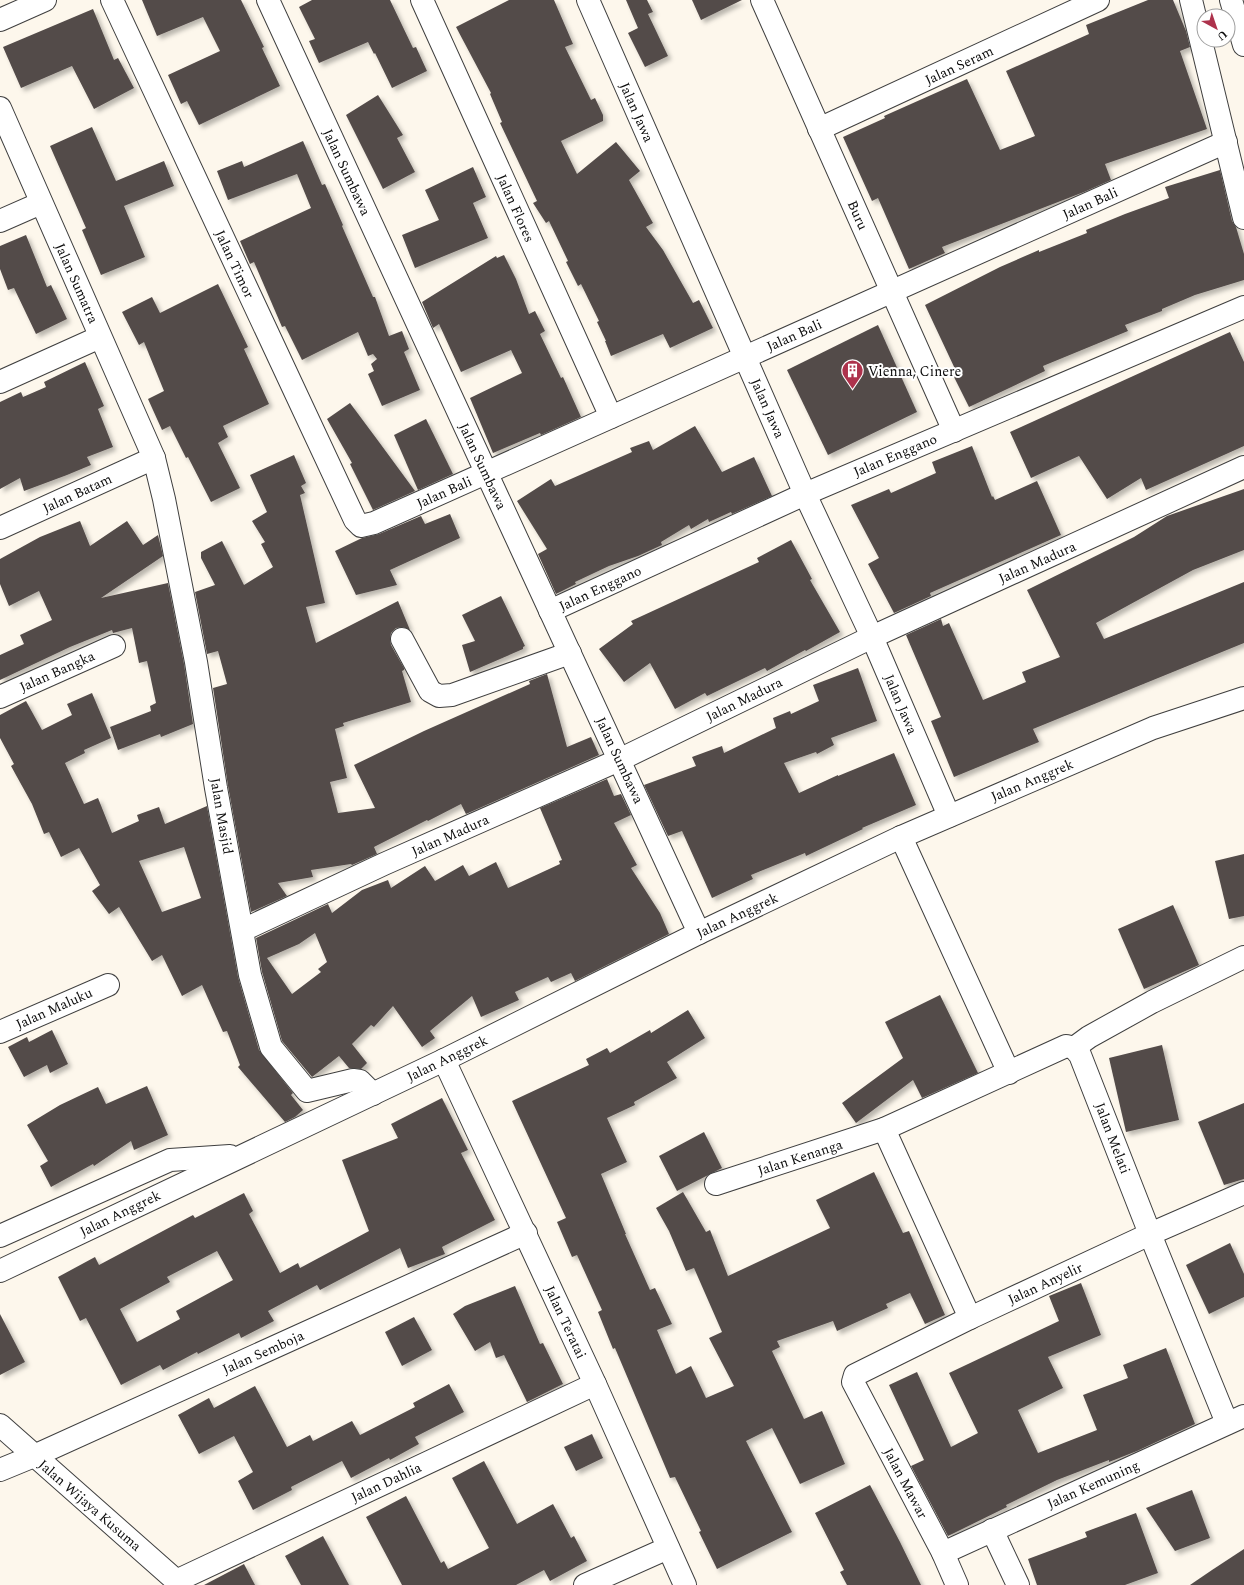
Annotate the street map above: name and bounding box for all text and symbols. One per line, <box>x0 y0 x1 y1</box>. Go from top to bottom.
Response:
north arrow <box>1196 8 1236 48</box>
text: U <box>1213 26 1231 45</box>
street label: Jalan Seram <box>921 40 997 91</box>
street label: Jalan Jawa <box>614 79 659 146</box>
street label: Jalan Sumbawa <box>317 125 376 219</box>
street label: Jalan Flores <box>491 171 540 246</box>
street label: Jalan Bali <box>1059 182 1121 225</box>
street label: Buru <box>842 197 873 234</box>
street label: Jalan Timor <box>210 227 260 302</box>
street label: Jalan Sumatra <box>49 240 104 327</box>
street label: Jalan Bali <box>763 314 825 357</box>
building icon: Vienna, Cinere <box>839 358 865 391</box>
place label: Vienna, Cinere <box>868 361 962 382</box>
street label: Jalan Jawa <box>745 375 790 442</box>
street label: Jalan Sumbawa <box>453 419 512 513</box>
street label: Jalan Enggano <box>850 428 940 483</box>
street label: Jalan Batam <box>39 468 115 519</box>
street label: Jalan Bali <box>413 471 475 514</box>
street label: Jalan Madura <box>995 536 1079 589</box>
street label: Jalan Enggano <box>555 560 645 617</box>
street label: Jalan Bangka <box>16 645 98 697</box>
street label: Jalan Jawa <box>878 671 923 738</box>
street label: Jalan Madura <box>702 672 786 727</box>
street label: Jalan Sumbawa <box>590 713 649 807</box>
street label: Jalan Anggrek <box>988 754 1077 807</box>
street label: Jalan Masjid <box>204 776 239 856</box>
street label: Jalan Madura <box>408 809 492 862</box>
street label: Jalan Anggrek <box>693 887 782 944</box>
street label: Jalan Maluku <box>12 982 96 1035</box>
street label: Jalan Anggrek <box>403 1030 492 1087</box>
street label: Jalan Melati <box>1089 1099 1136 1177</box>
street label: Jalan Kenanga <box>755 1134 846 1181</box>
street label: Jalan Anggrek <box>76 1185 165 1242</box>
street label: Jalan Anyelir <box>1004 1257 1087 1310</box>
street label: Jalan Teratai <box>539 1282 592 1362</box>
street label: Jalan Semboja <box>219 1325 308 1380</box>
street label: Jalan Mawar <box>878 1444 933 1523</box>
street label: Jalan Wijaya Kusuma <box>33 1455 146 1556</box>
street label: Jalan Kemuning <box>1044 1455 1143 1514</box>
street label: Jalan Dahlia <box>348 1457 425 1508</box>

